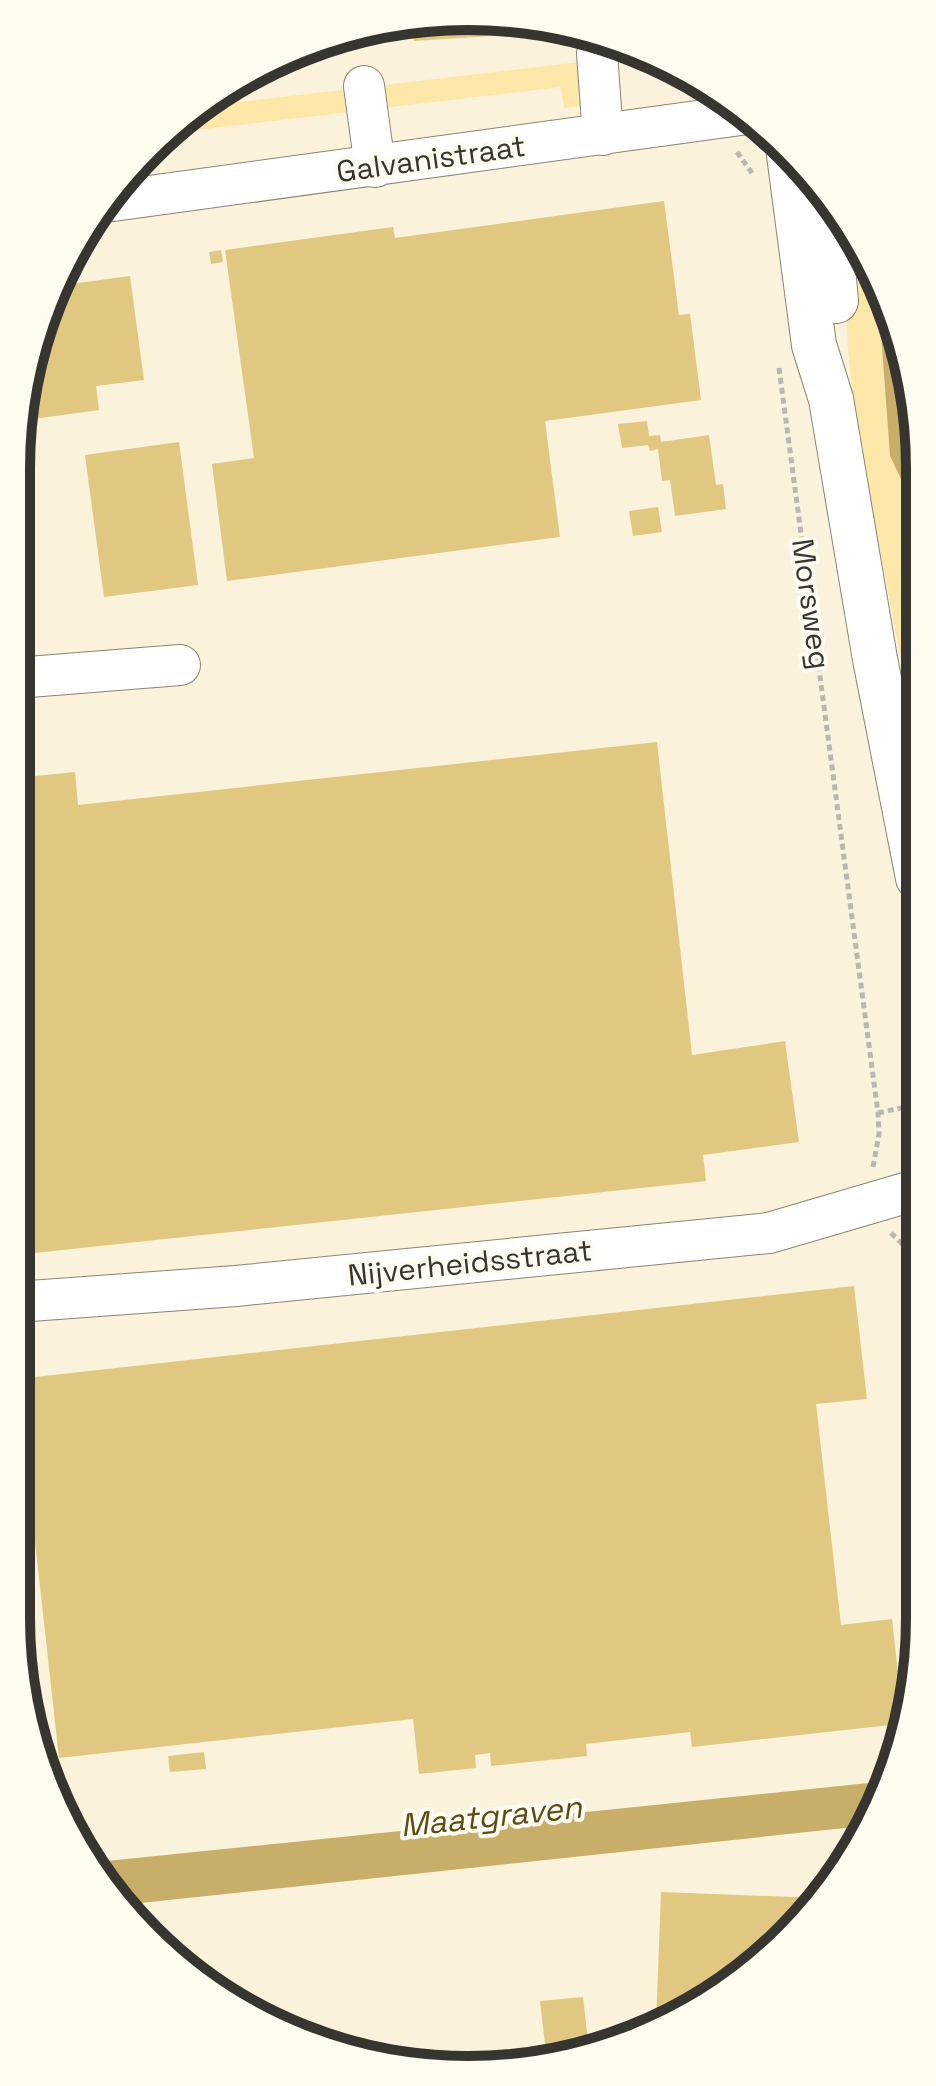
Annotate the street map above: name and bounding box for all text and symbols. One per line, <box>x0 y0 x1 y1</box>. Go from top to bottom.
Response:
street label: Galvanistraat <box>334 126 528 191</box>
street label: Morsweg <box>783 536 840 672</box>
street label: Nijverheidsstraat <box>346 1230 594 1295</box>
water label: Maatgraven <box>398 1786 585 1845</box>

